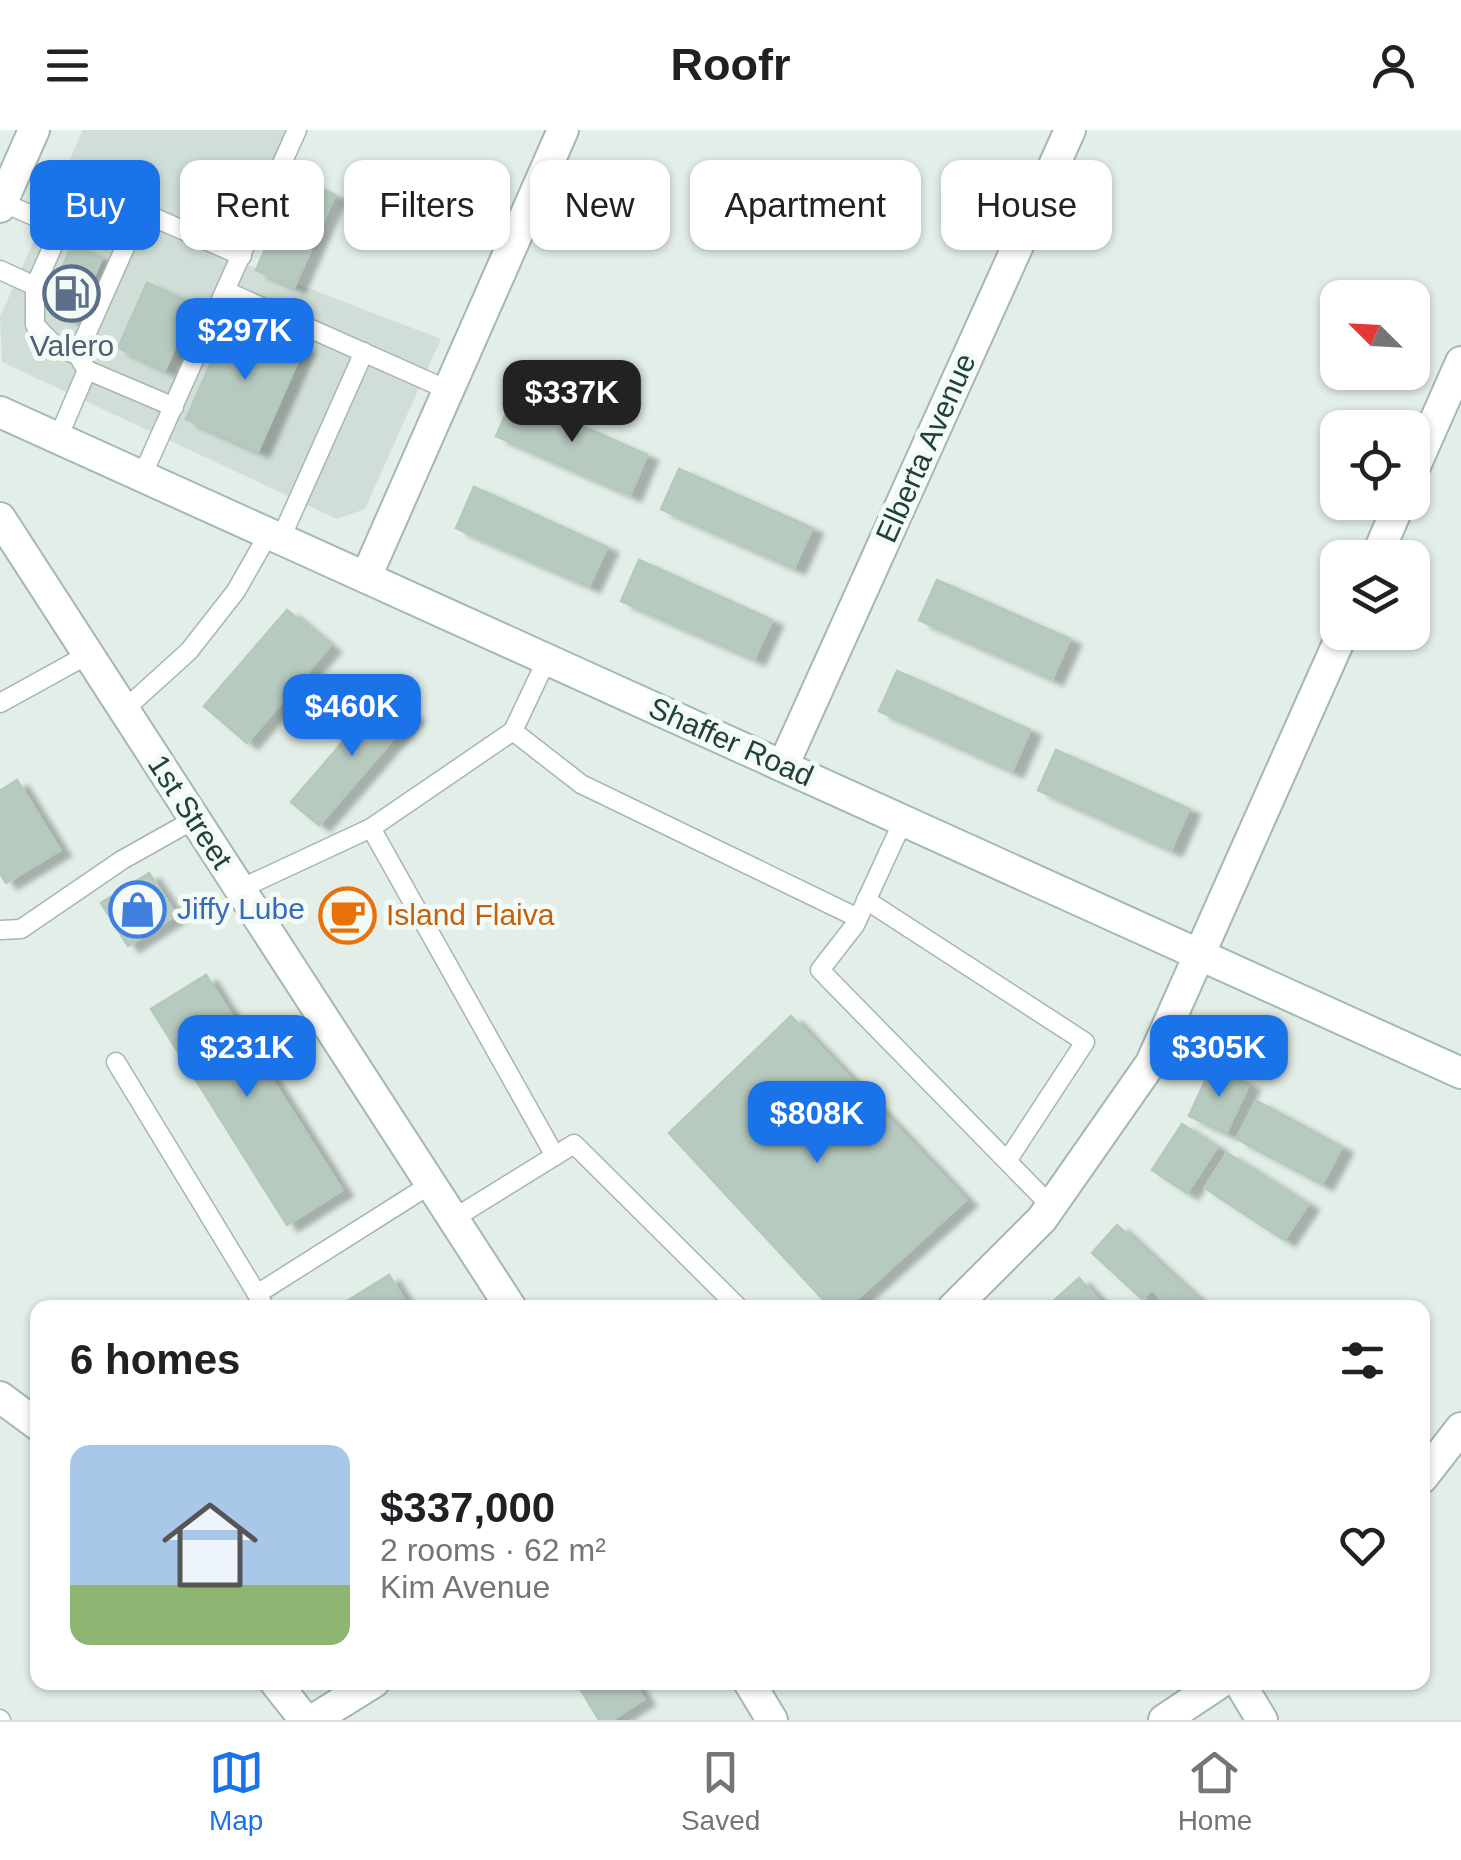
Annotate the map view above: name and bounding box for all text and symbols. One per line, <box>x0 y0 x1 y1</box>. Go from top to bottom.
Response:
icon: menu <box>40 38 95 93</box>
icon: person <box>1366 38 1421 93</box>
text: Roofr <box>671 39 790 90</box>
chip: Buy <box>30 160 160 250</box>
chip: Rent <box>180 160 324 250</box>
chip: Filters <box>344 160 510 250</box>
chip: New <box>530 160 670 250</box>
chip: Apartment <box>690 160 921 250</box>
chip: House <box>941 160 1112 250</box>
fuel station icon: Valero <box>42 264 102 324</box>
north arrow <box>1320 280 1430 390</box>
map controls <box>1320 280 1430 650</box>
pin: $297K <box>175 298 315 383</box>
text: $297K <box>198 312 292 348</box>
place label: Valero <box>30 329 114 362</box>
street label: Elberta Avenue <box>869 348 982 547</box>
pin: $337K <box>502 360 642 445</box>
text: $337K <box>525 374 619 410</box>
button: locate <box>1320 410 1430 520</box>
button: layers <box>1320 540 1430 650</box>
pin: $460K <box>282 674 422 759</box>
text: $460K <box>305 688 399 724</box>
street label: Shaffer Road <box>644 691 818 792</box>
street label: 1st Street <box>142 749 240 875</box>
shop icon: Jiffy Lube <box>108 879 168 939</box>
cafe icon: Island Flaiva <box>317 885 377 945</box>
place label: Jiffy Lube <box>177 892 305 925</box>
place label: Island Flaiva <box>386 898 555 931</box>
pin: $231K <box>177 1015 317 1100</box>
pin: $305K <box>1149 1015 1289 1100</box>
text: $231K <box>200 1029 294 1065</box>
text: $305K <box>1172 1029 1266 1065</box>
pin: $808K <box>747 1081 887 1166</box>
text: $808K <box>770 1095 864 1131</box>
icon: filters <box>1335 1333 1390 1388</box>
text: 6 homes <box>70 1336 240 1383</box>
text: $337,000 <box>380 1484 555 1531</box>
icon: home <box>150 1485 270 1605</box>
icon: heart <box>1335 1518 1390 1573</box>
text: 2 rooms · 62 m² <box>380 1532 606 1568</box>
text: Kim Avenue <box>380 1569 550 1605</box>
tab: Map <box>209 1745 264 1837</box>
tab: Saved <box>681 1745 760 1837</box>
tab: Home <box>1178 1745 1252 1837</box>

